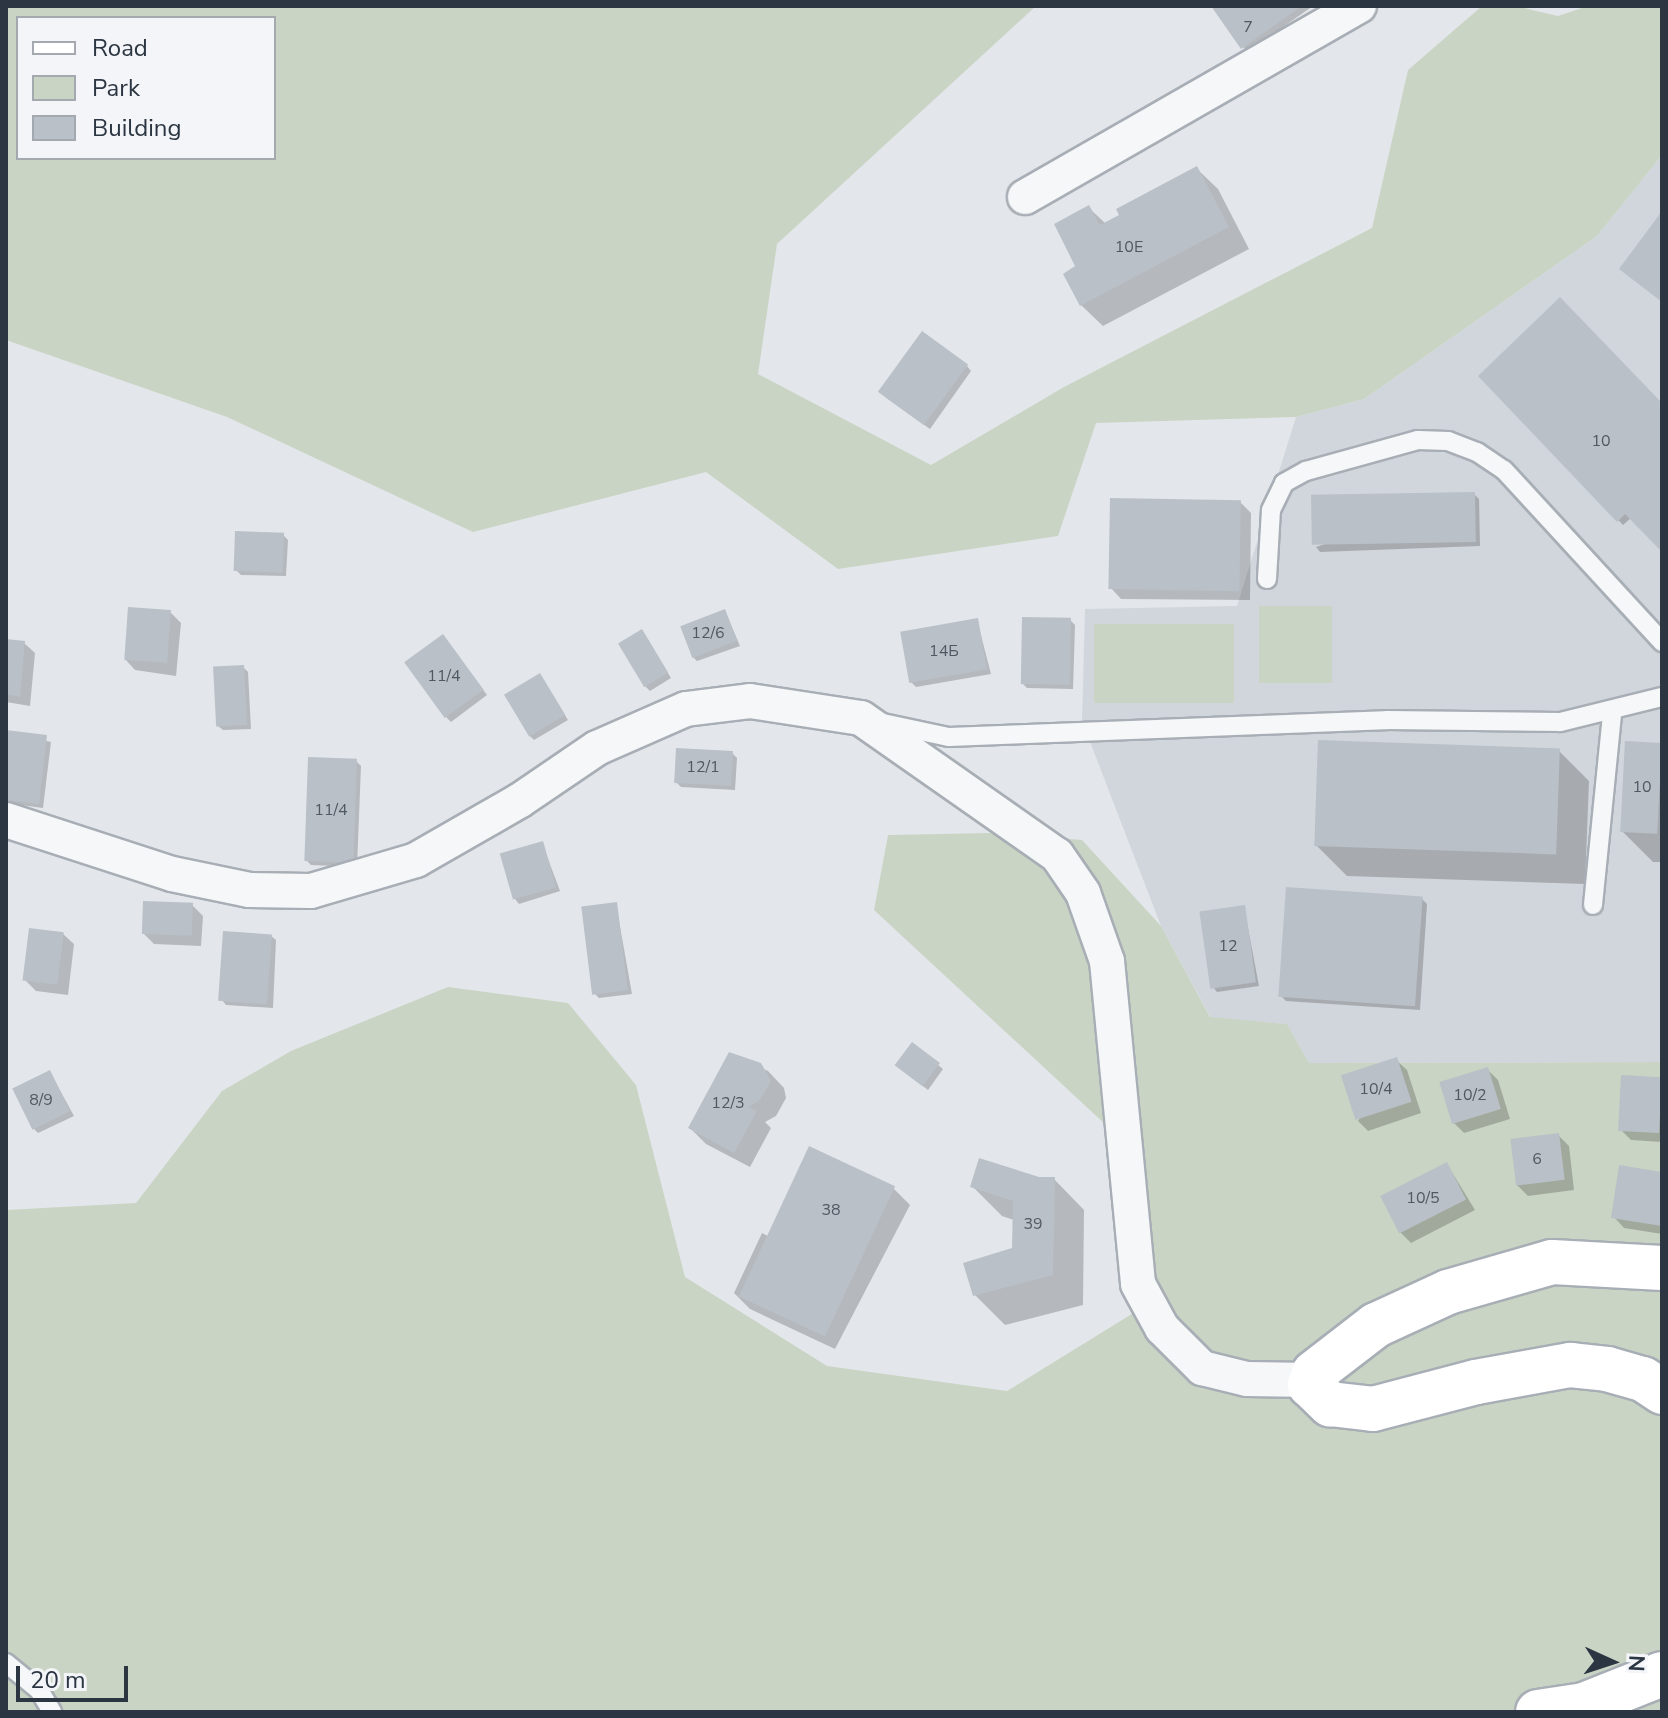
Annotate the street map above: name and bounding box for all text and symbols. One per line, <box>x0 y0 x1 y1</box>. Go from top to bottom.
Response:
legend <box>16 16 276 160</box>
house number: 7 <box>1243 17 1253 37</box>
text: Road <box>92 32 148 64</box>
text: Park <box>92 72 140 104</box>
text: Building <box>92 112 182 144</box>
house number: 10Е <box>1115 237 1143 257</box>
house number: 10 <box>1591 431 1611 451</box>
house number: 12/6 <box>691 623 725 643</box>
house number: 14Б <box>929 641 959 661</box>
house number: 11/4 <box>427 666 461 686</box>
house number: 12/1 <box>686 757 720 777</box>
house number: 10 <box>1632 777 1652 797</box>
house number: 11/4 <box>314 800 348 820</box>
house number: 12 <box>1218 936 1238 956</box>
house number: 10/4 <box>1359 1079 1393 1099</box>
house number: 10/2 <box>1453 1085 1487 1105</box>
house number: 8/9 <box>29 1090 53 1110</box>
house number: 12/3 <box>711 1093 745 1113</box>
house number: 6 <box>1532 1149 1542 1169</box>
house number: 10/5 <box>1406 1188 1440 1208</box>
house number: 38 <box>821 1200 841 1220</box>
house number: 39 <box>1023 1214 1043 1234</box>
north arrow <box>1572 1622 1652 1702</box>
scale bar <box>20 1650 132 1700</box>
text: N <box>1621 1654 1651 1672</box>
text: 20 m <box>30 1664 86 1696</box>

